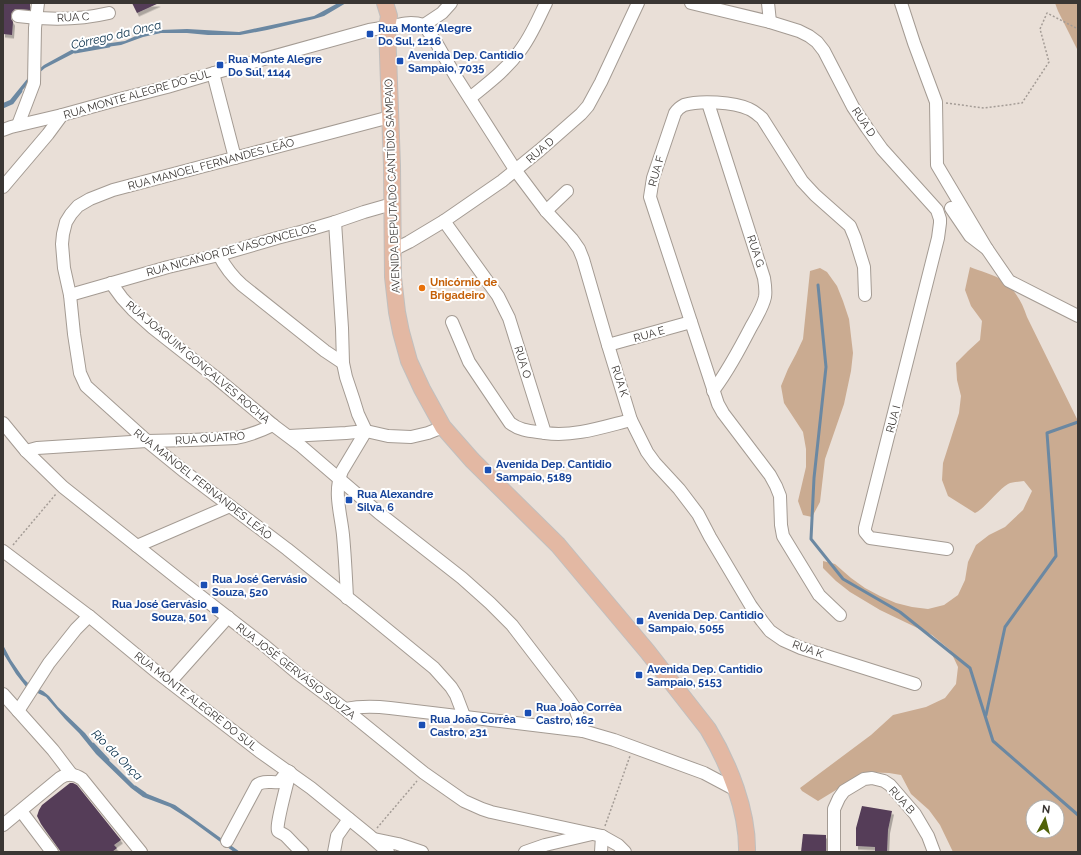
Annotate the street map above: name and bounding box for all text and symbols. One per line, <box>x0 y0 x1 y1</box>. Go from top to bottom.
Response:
street label: RUA C <box>56 10 90 25</box>
water label: Córrego da Onça <box>69 18 163 52</box>
place label: Rua Monte Alegre Do Sul, 1216 <box>378 22 472 48</box>
marker: Rua Monte Alegre Do Sul, 1216 <box>365 29 375 39</box>
place label: Avenida Dep. Cantidio Sampaio, 7035 <box>408 49 524 75</box>
place label: Rua Monte Alegre Do Sul, 1144 <box>228 53 322 79</box>
marker: Avenida Dep. Cantidio Sampaio, 7035 <box>395 56 405 66</box>
marker: Rua Monte Alegre Do Sul, 1144 <box>215 60 225 70</box>
street label: RUA MONTE ALEGRE DO SUL <box>62 67 213 122</box>
street label: AVENIDA DEPUTADO CANTÍDIO SAMPAIO <box>381 79 403 293</box>
street label: RUA D <box>849 105 878 140</box>
street label: RUA MANOEL FERNANDES LEÃO <box>126 135 296 193</box>
street label: RUA D <box>524 135 557 166</box>
street label: RUA F <box>646 154 667 188</box>
street label: RUA NICANOR DE VASCONCELOS <box>145 221 318 279</box>
street label: RUA G <box>744 233 767 269</box>
place label: Unicórnio de Brigadeiro <box>430 276 498 302</box>
marker: Unicórnio de Brigadeiro <box>417 283 427 293</box>
street label: RUA JOAQUIM GONÇALVES ROCHA <box>123 298 273 427</box>
street label: RUA E <box>632 324 666 345</box>
street label: RUA O <box>511 344 534 380</box>
street label: RUA K <box>608 364 631 399</box>
street label: RUA I <box>884 404 903 434</box>
street label: RUA MANOEL FERNANDES LEÃO <box>131 426 275 542</box>
street label: RUA QUATRO <box>175 430 245 447</box>
place label: Avenida Dep. Cantidio Sampaio, 5189 <box>496 458 612 484</box>
marker: Avenida Dep. Cantidio Sampaio, 5189 <box>483 465 493 475</box>
place label: Rua Alexandre Silva, 6 <box>357 488 434 514</box>
marker: Rua Alexandre Silva, 6 <box>344 495 354 505</box>
place label: Rua José Gervásio Souza, 520 <box>212 573 308 599</box>
marker: Rua José Gervásio Souza, 520 <box>199 580 209 590</box>
place label: Rua José Gervásio Souza, 501 <box>112 598 208 624</box>
marker: Rua José Gervásio Souza, 501 <box>210 605 220 615</box>
place label: Avenida Dep. Cantidio Sampaio, 5055 <box>648 609 764 635</box>
marker: Avenida Dep. Cantidio Sampaio, 5055 <box>635 616 645 626</box>
street label: RUA JOSÉ GERVÁSIO SOUZA <box>233 620 359 723</box>
street label: RUA K <box>791 638 826 661</box>
street label: RUA MONTE ALEGRE DO SUL <box>132 649 260 754</box>
place label: Avenida Dep. Cantidio Sampaio, 5153 <box>647 663 763 689</box>
marker: Avenida Dep. Cantidio Sampaio, 5153 <box>634 670 644 680</box>
place label: Rua João Corrêa Castro, 162 <box>536 701 622 727</box>
marker: Rua João Corrêa Castro, 162 <box>523 708 533 718</box>
place label: Rua João Corrêa Castro, 231 <box>430 713 516 739</box>
marker: Rua João Corrêa Castro, 231 <box>417 720 427 730</box>
water label: Rio da Onça <box>89 727 145 783</box>
street label: RUA B <box>886 784 917 817</box>
north arrow <box>1025 799 1065 839</box>
text: N <box>1041 803 1051 817</box>

